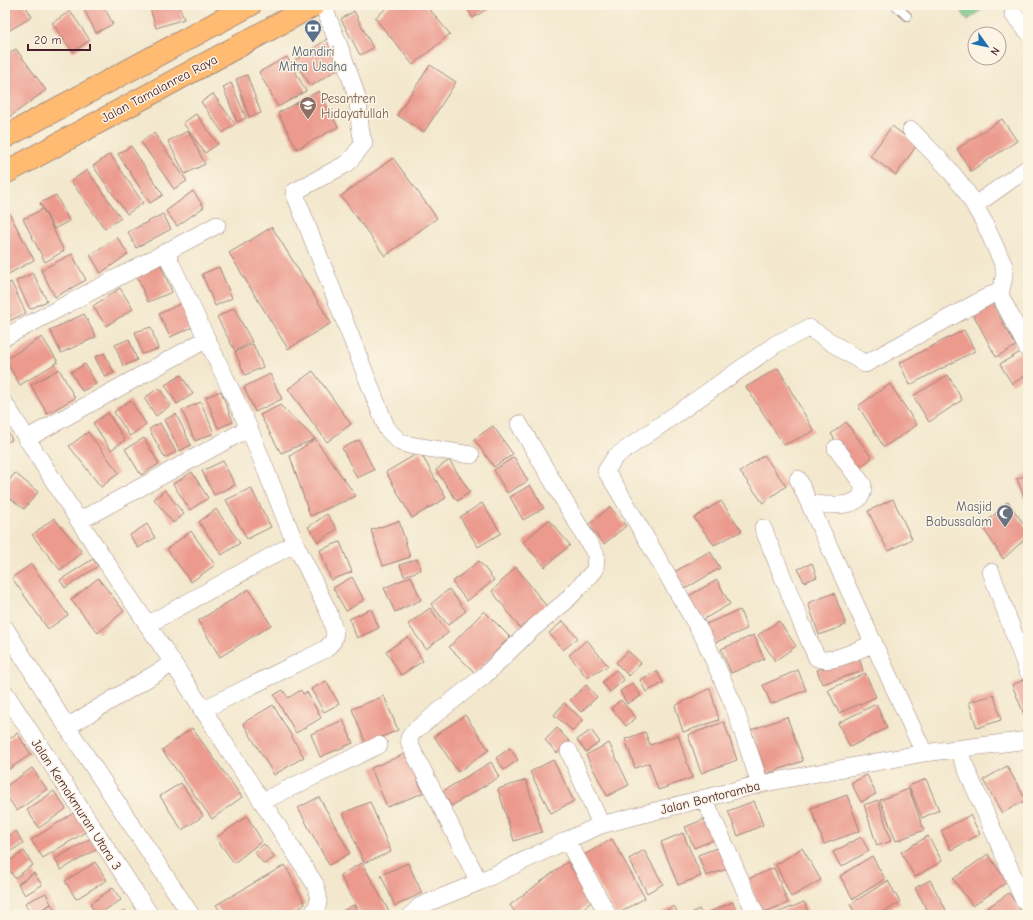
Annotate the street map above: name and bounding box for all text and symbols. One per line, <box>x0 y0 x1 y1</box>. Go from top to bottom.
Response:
bank icon: Mandiri Mitra Usaha <box>303 18 323 43</box>
scale bar <box>28 26 90 52</box>
north arrow <box>967 26 1007 66</box>
text: 20 m <box>34 33 62 47</box>
place label: Mandiri Mitra Usaha <box>279 44 347 74</box>
text: N <box>988 45 1002 58</box>
street label: Jalan Tamalanrea Raya <box>99 51 220 125</box>
place label: Pesantren Hidayatullah <box>321 91 389 121</box>
school or university icon: Pesantren Hidayatullah <box>298 95 318 120</box>
place label: Masjid Babussalam <box>926 499 992 529</box>
mosque icon: Masjid Babussalam <box>995 503 1015 528</box>
street label: Jalan Kemakmuran Utara 3 <box>29 736 125 873</box>
street label: Jalan Bontoramba <box>659 778 761 817</box>

